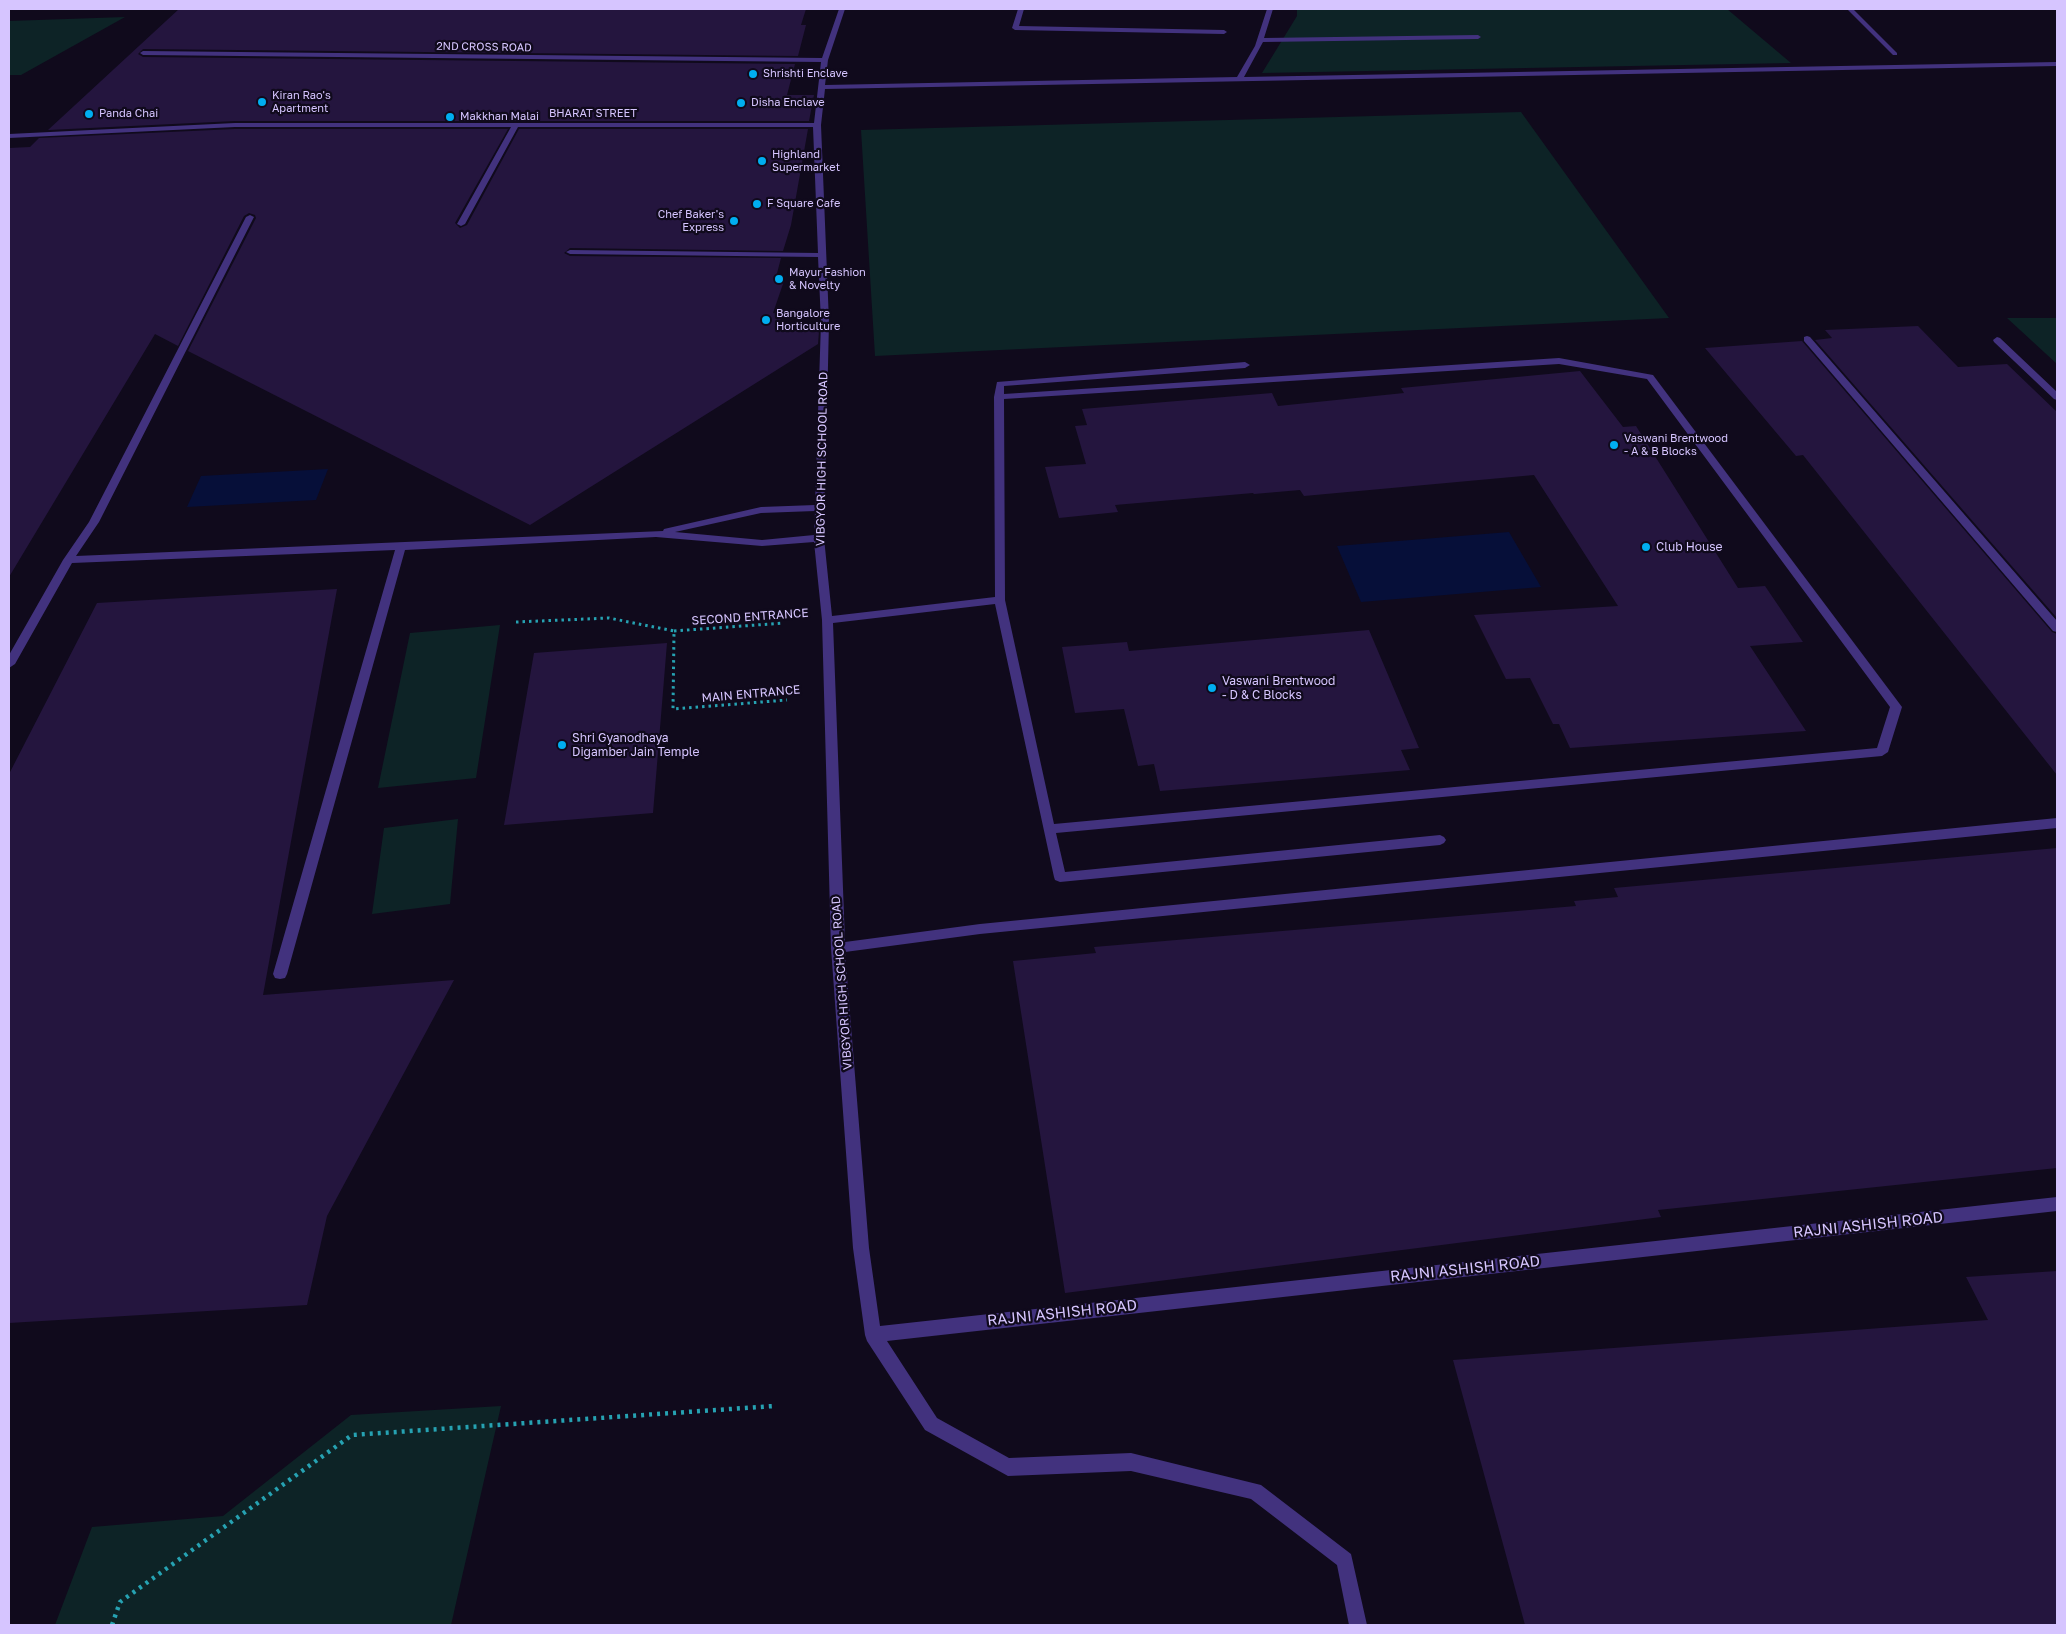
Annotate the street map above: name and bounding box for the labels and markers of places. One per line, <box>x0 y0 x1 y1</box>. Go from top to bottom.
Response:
place label: Shrishti Enclave <box>763 67 848 81</box>
marker: Shrishti Enclave <box>747 68 759 80</box>
place label: Kiran Rao's Apartment <box>272 89 331 115</box>
marker: Kiran Rao's Apartment <box>256 96 268 108</box>
place label: Disha Enclave <box>751 96 825 110</box>
marker: Disha Enclave <box>735 97 747 109</box>
place label: Panda Chai <box>99 107 158 121</box>
marker: Panda Chai <box>83 108 95 120</box>
place label: Makkhan Malai <box>460 110 539 124</box>
marker: Makkhan Malai <box>444 111 456 123</box>
place label: Highland Supermarket <box>772 148 840 174</box>
marker: Highland Supermarket <box>756 155 768 167</box>
place label: F Square Cafe <box>767 197 840 211</box>
marker: F Square Cafe <box>751 198 763 210</box>
place label: Chef Baker's Express <box>658 208 724 234</box>
marker: Chef Baker's Express <box>728 215 740 227</box>
place label: Mayur Fashion & Novelty <box>789 266 866 292</box>
marker: Mayur Fashion & Novelty <box>773 273 785 285</box>
place label: Bangalore Horticulture <box>776 307 840 333</box>
marker: Bangalore Horticulture <box>760 314 772 326</box>
place label: Vaswani Brentwood - A & B Blocks <box>1624 432 1728 458</box>
marker: Vaswani Brentwood - A & B Blocks <box>1608 439 1620 451</box>
place label: Club House <box>1656 540 1723 554</box>
marker: Club House <box>1640 541 1652 553</box>
place label: Vaswani Brentwood - D & C Blocks <box>1222 674 1335 702</box>
marker: Vaswani Brentwood - D & C Blocks <box>1206 682 1218 694</box>
place label: Shri Gyanodhaya Digamber Jain Temple <box>572 731 699 759</box>
marker: Shri Gyanodhaya Digamber Jain Temple <box>556 739 568 751</box>

